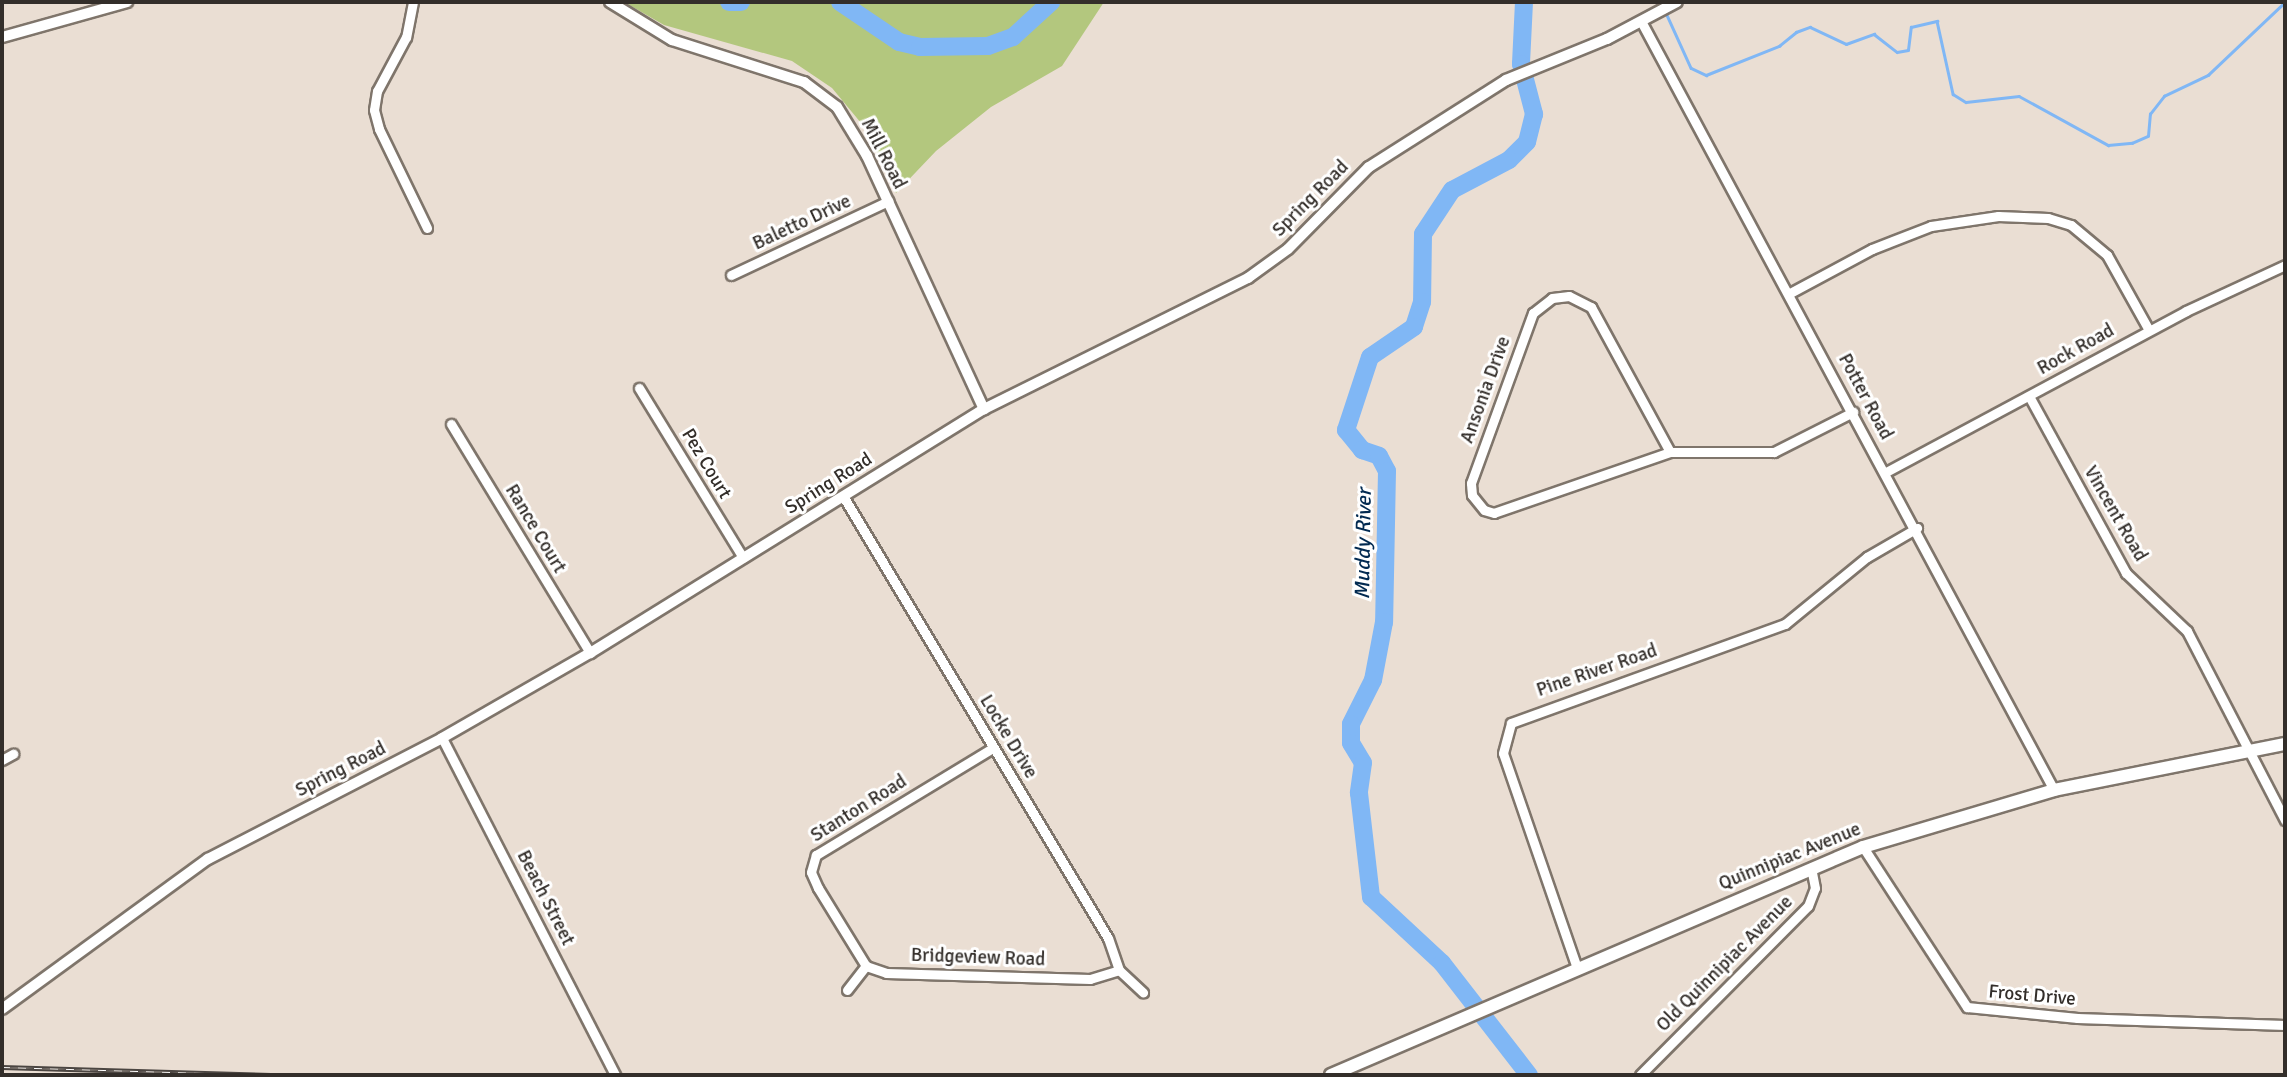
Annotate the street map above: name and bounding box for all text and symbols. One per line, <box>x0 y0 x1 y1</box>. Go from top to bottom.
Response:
street label: Mill Road <box>856 115 910 193</box>
street label: Spring Road <box>1268 156 1354 242</box>
street label: Baletto Drive <box>749 190 855 256</box>
street label: Rock Road <box>2034 320 2118 380</box>
street label: Ansonia Drive <box>1456 333 1516 447</box>
street label: Potter Road <box>1833 350 1897 444</box>
street label: Pez Court <box>676 425 736 503</box>
street label: Spring Road <box>781 448 877 520</box>
street label: Vincent Road <box>2078 462 2152 566</box>
street label: Rance Court <box>500 481 570 577</box>
water label: Muddy River <box>1349 488 1377 600</box>
street label: Pine River Road <box>1534 640 1660 702</box>
street label: Locke Drive <box>974 691 1042 783</box>
street label: Spring Road <box>292 738 390 802</box>
street label: Stanton Road <box>807 771 911 847</box>
street label: Quinnipiac Avenue <box>1716 818 1864 896</box>
street label: Beach Street <box>511 847 579 949</box>
street label: Old Quinnipiac Avenue <box>1652 891 1798 1037</box>
street label: Bridgeview Road <box>910 944 1046 972</box>
street label: Frost Drive <box>1987 981 2077 1011</box>

